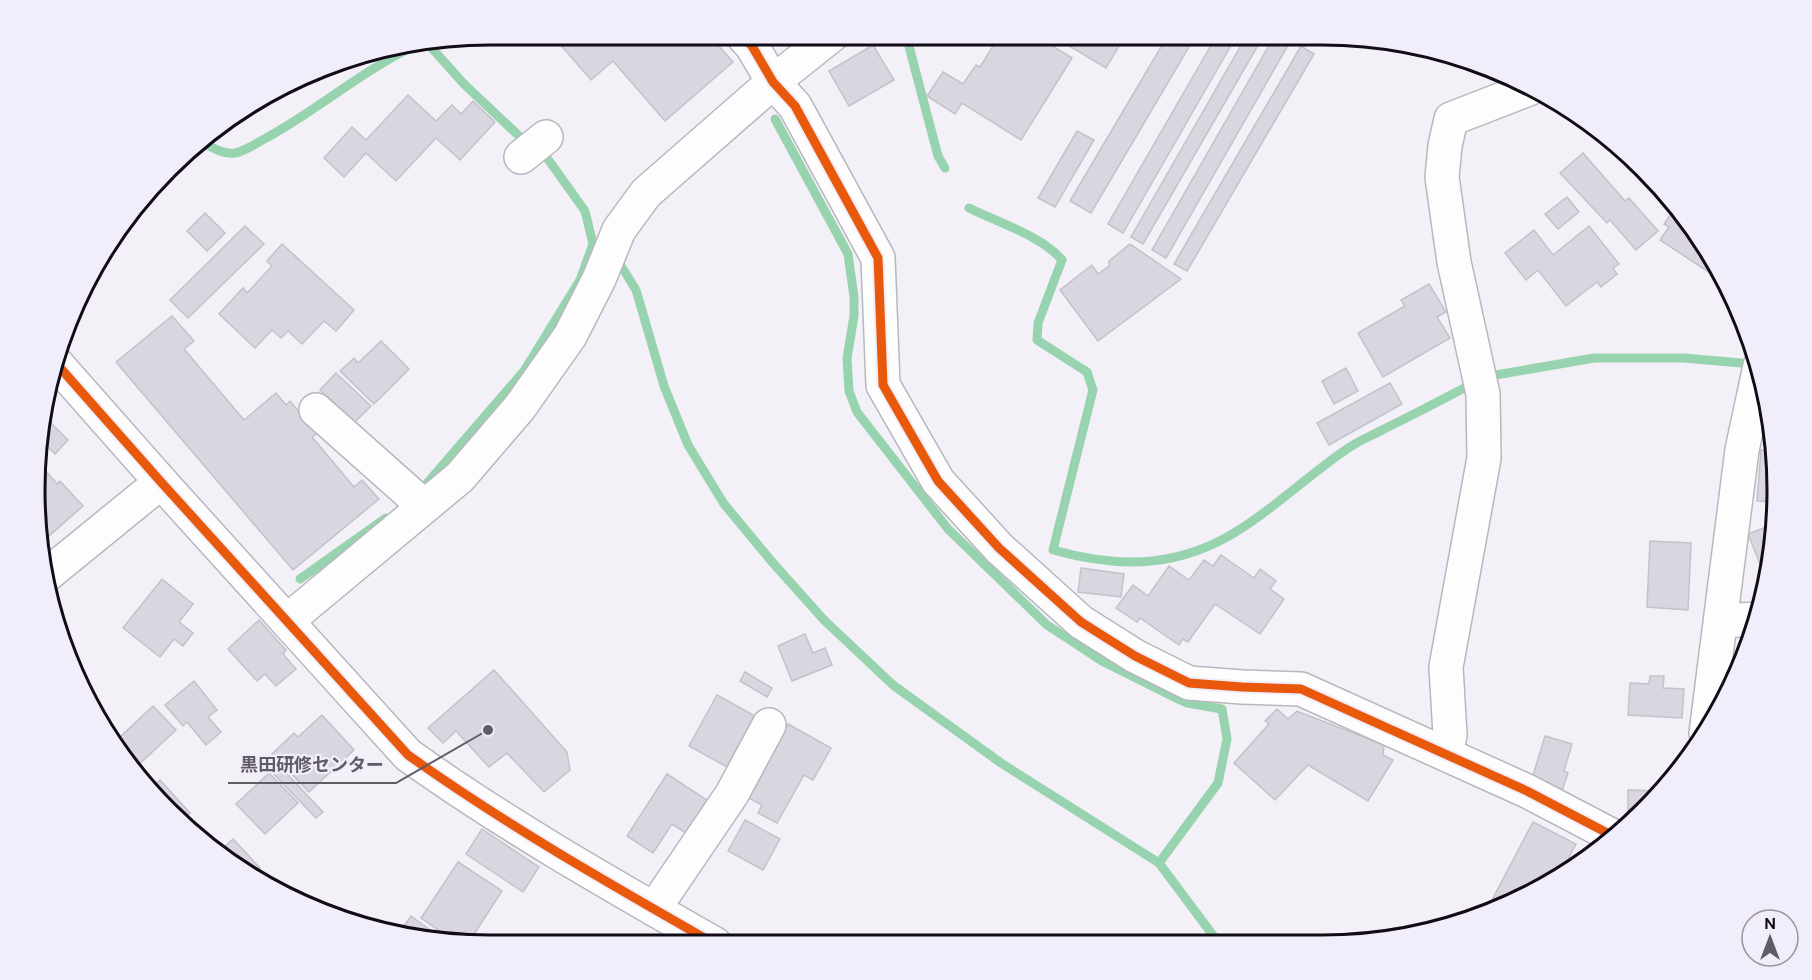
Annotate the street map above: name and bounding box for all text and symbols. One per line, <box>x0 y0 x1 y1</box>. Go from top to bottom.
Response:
callout: 黒田研修センター <box>228 747 396 783</box>
text: 黒田研修センター <box>240 753 384 777</box>
north arrow <box>1740 908 1800 968</box>
text: N <box>1764 913 1776 934</box>

